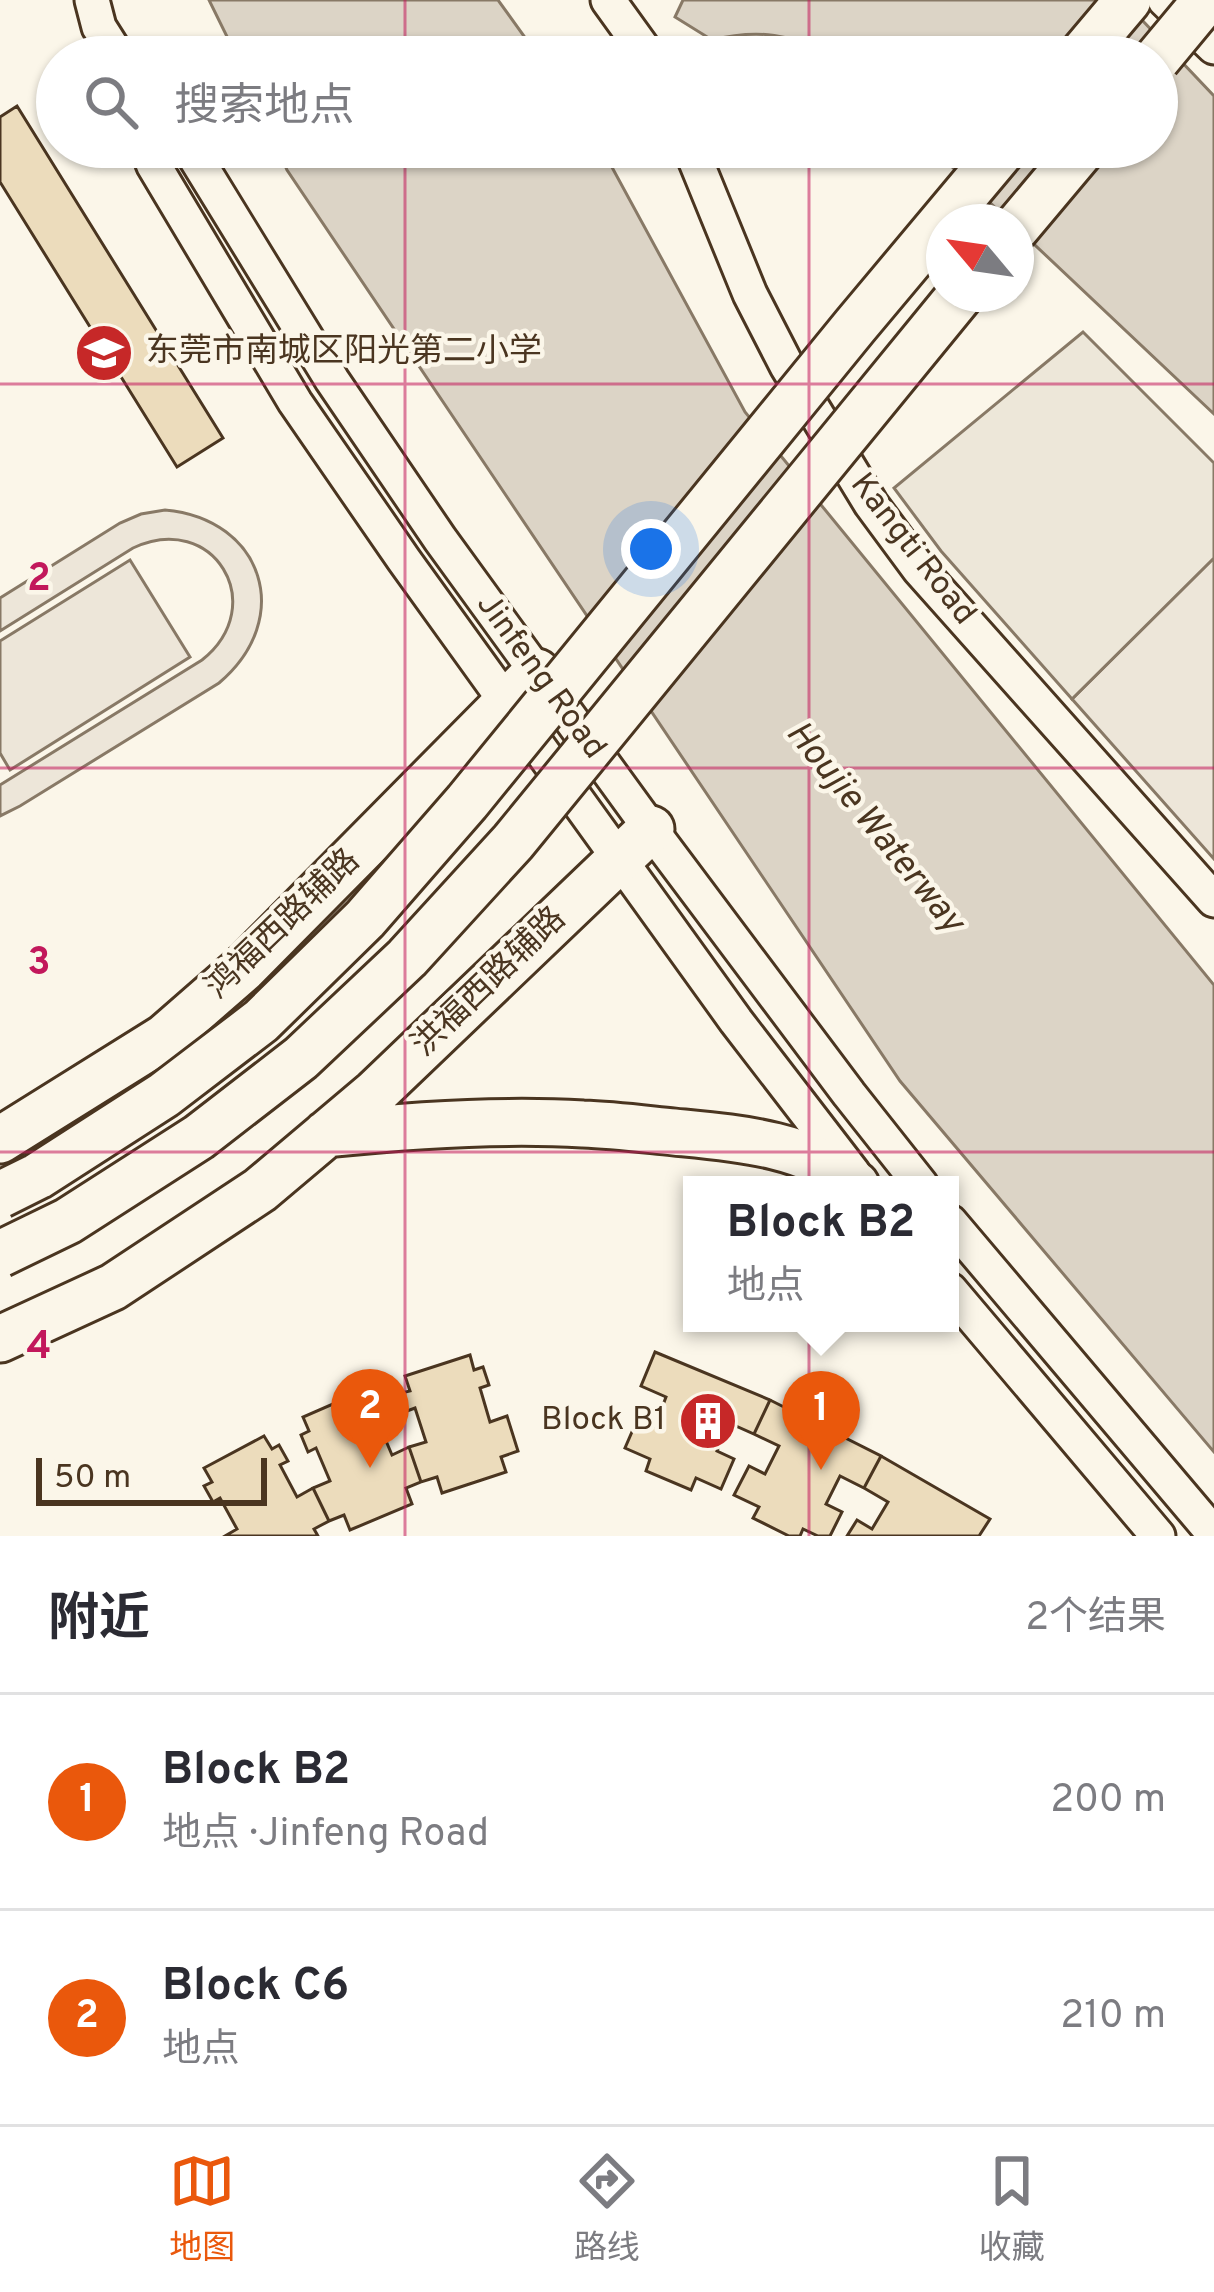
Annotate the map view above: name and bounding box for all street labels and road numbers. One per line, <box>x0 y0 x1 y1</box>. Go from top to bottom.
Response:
street label: Kangti Road <box>840 466 984 634</box>
street label: Jinfeng Road <box>466 586 614 768</box>
street label: 鸿福西路辅路 <box>198 841 370 1009</box>
street label: 洪福西路辅路 <box>404 899 576 1067</box>

